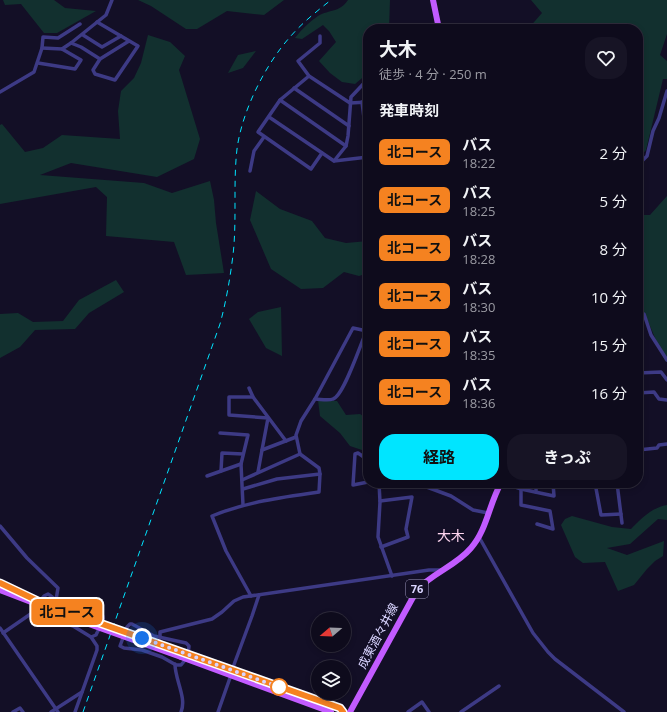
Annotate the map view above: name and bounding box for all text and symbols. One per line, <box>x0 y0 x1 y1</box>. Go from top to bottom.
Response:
text: 大木 <box>379 36 417 62</box>
button: heart <box>585 37 627 79</box>
text: 徒歩 · 4 分 · 250 m <box>379 65 487 83</box>
text: 発車時刻 <box>379 100 439 120</box>
text: バス <box>462 134 492 154</box>
text: 北コース <box>387 142 442 161</box>
text: 2 分 <box>600 143 627 163</box>
text: 18:22 <box>462 154 495 172</box>
text: バス <box>462 182 492 202</box>
text: 北コース <box>387 190 442 209</box>
text: 5 分 <box>600 191 627 211</box>
text: 18:25 <box>462 202 495 220</box>
text: バス <box>462 230 492 250</box>
text: 北コース <box>387 238 442 257</box>
text: 8 分 <box>600 239 627 259</box>
text: 18:28 <box>462 250 495 268</box>
text: バス <box>462 278 492 298</box>
text: 北コース <box>387 286 442 305</box>
text: 10 分 <box>591 287 627 307</box>
text: 18:30 <box>462 298 495 316</box>
text: バス <box>462 326 492 346</box>
text: 北コース <box>387 334 442 353</box>
text: 15 分 <box>591 335 627 355</box>
text: 18:35 <box>462 346 495 364</box>
text: バス <box>462 374 492 394</box>
text: 北コース <box>387 382 442 401</box>
text: 16 分 <box>591 383 627 403</box>
text: 18:36 <box>462 394 495 412</box>
button: 経路 <box>379 434 499 480</box>
button: きっぷ <box>507 434 627 480</box>
district label: 大木 <box>437 526 465 545</box>
road number: 76 <box>406 580 428 598</box>
line badge: 北コース <box>39 599 95 625</box>
street label: 成東酒々井線 <box>353 600 402 672</box>
text: 北コース <box>39 602 95 621</box>
north arrow <box>311 612 351 652</box>
map controls <box>311 612 351 700</box>
your location <box>132 628 152 648</box>
button: layers <box>311 660 351 700</box>
unlabelled marker <box>270 678 288 696</box>

